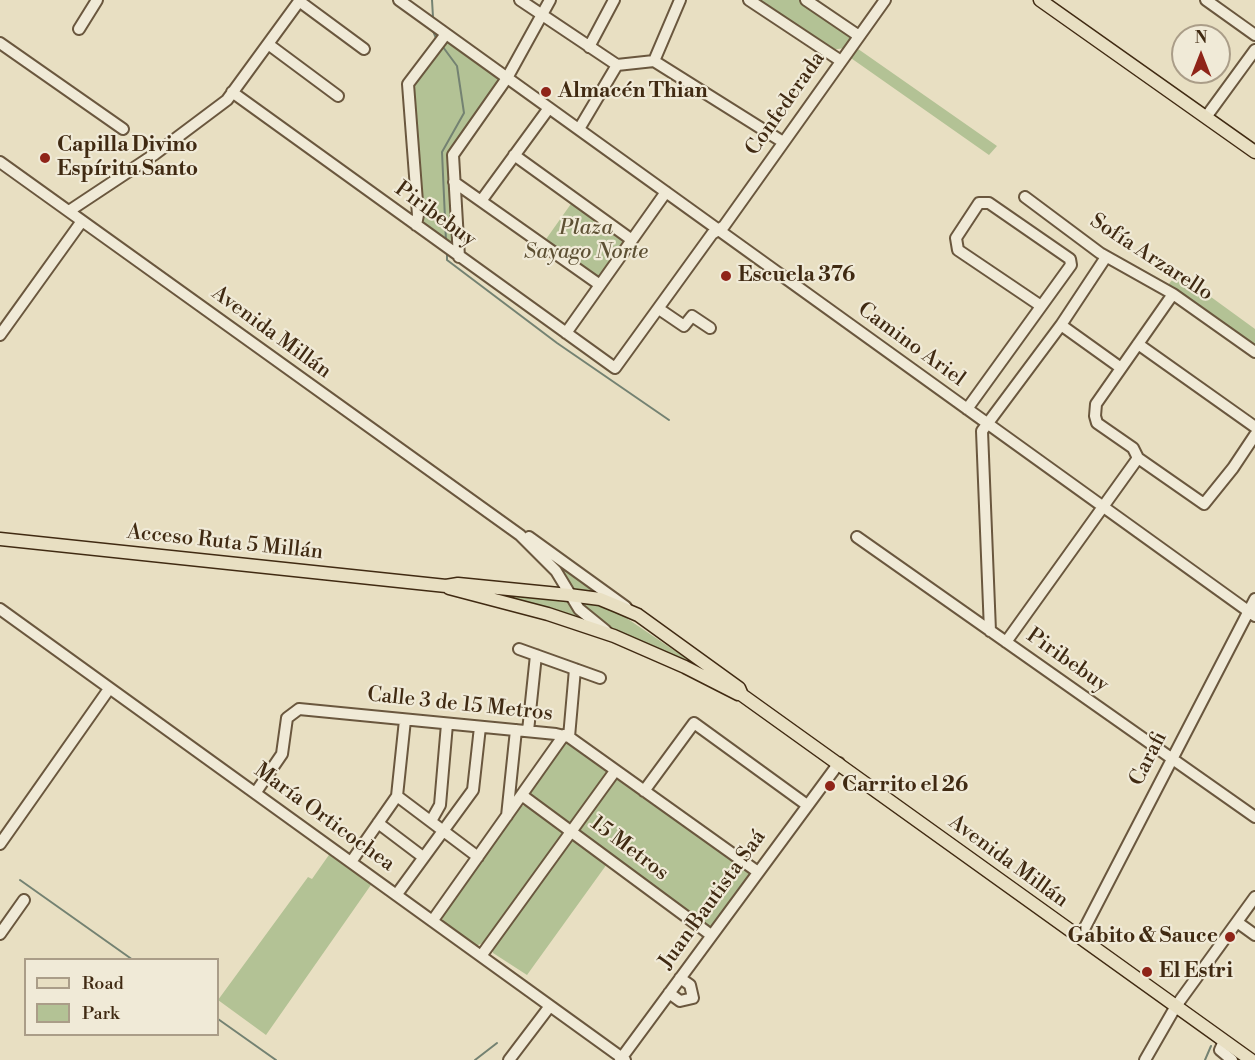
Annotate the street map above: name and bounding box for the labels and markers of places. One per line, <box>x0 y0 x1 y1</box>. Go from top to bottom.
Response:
place label: Almacén Thian <box>558 79 708 105</box>
marker: Almacén Thian <box>539 85 553 99</box>
place label: Capilla Divino Espíritu Santo <box>57 133 198 183</box>
marker: Capilla Divino Espíritu Santo <box>38 151 52 165</box>
place label: Escuela 376 <box>738 263 855 289</box>
marker: Escuela 376 <box>719 269 733 283</box>
place label: Carrito el 26 <box>842 773 968 799</box>
marker: Carrito el 26 <box>823 779 837 793</box>
place label: Gabito & Sauce <box>1067 924 1218 950</box>
marker: Gabito & Sauce <box>1223 930 1237 944</box>
place label: El Estri <box>1159 959 1233 985</box>
marker: El Estri <box>1140 965 1154 979</box>

